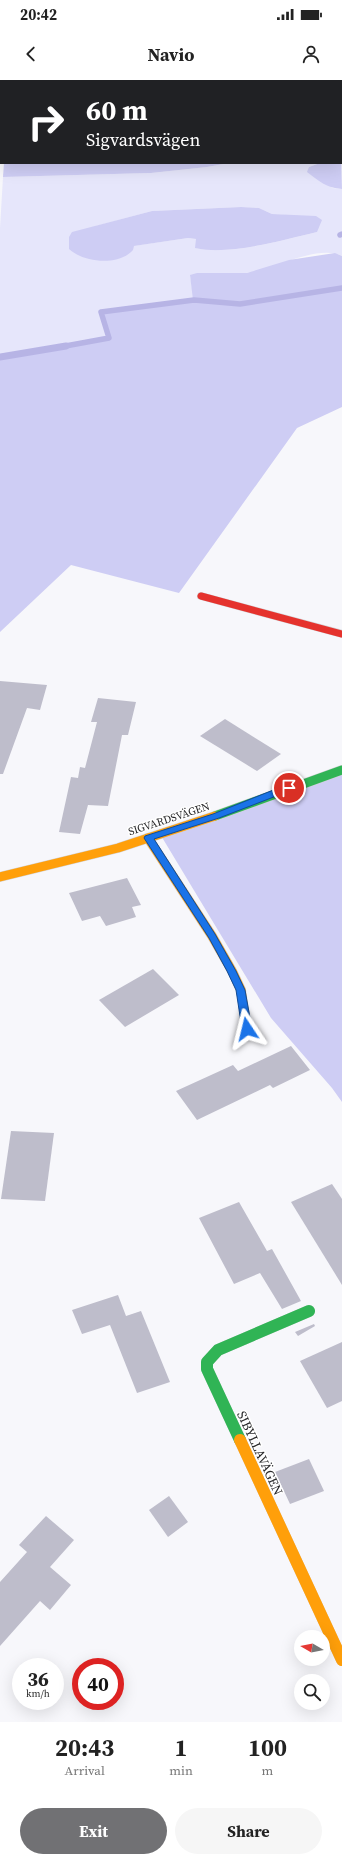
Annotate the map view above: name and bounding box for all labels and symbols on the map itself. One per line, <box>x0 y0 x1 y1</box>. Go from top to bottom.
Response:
pin <box>272 771 306 805</box>
street label: SIGVARDSVÄGEN <box>126 799 212 839</box>
position arrow <box>226 1008 268 1050</box>
street label: SIBYLLAVÄGEN <box>233 1408 287 1498</box>
north arrow <box>294 1630 330 1666</box>
speed limit sign: 40 <box>72 1658 124 1710</box>

